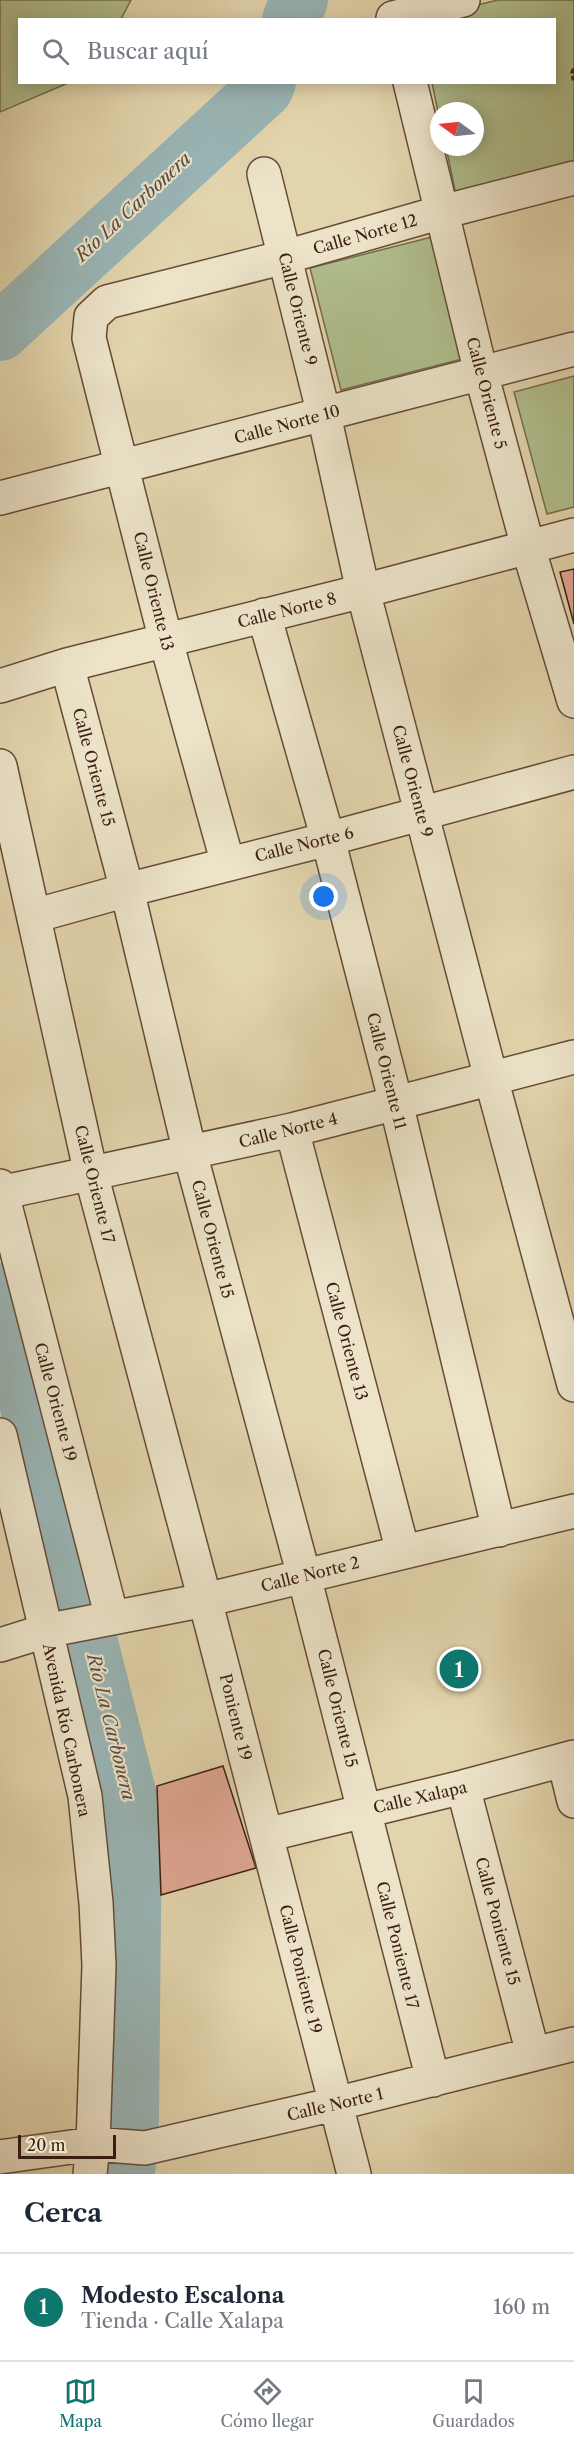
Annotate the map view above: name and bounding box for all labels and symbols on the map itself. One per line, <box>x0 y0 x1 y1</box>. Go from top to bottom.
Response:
north arrow <box>430 102 484 156</box>
water label: Río La Carbonera <box>69 148 196 268</box>
street label: Calle Norte 12 <box>310 210 420 258</box>
street label: Calle Oriente 9 <box>274 250 322 368</box>
street label: Calle Oriente 5 <box>462 335 512 451</box>
street label: Calle Norte 10 <box>232 400 342 448</box>
street label: Calle Oriente 13 <box>130 529 178 653</box>
street label: Calle Norte 8 <box>235 588 339 632</box>
street label: Calle Oriente 15 <box>69 706 119 828</box>
street label: Calle Oriente 9 <box>388 723 438 839</box>
street label: Calle Norte 6 <box>253 822 355 866</box>
your location <box>309 882 338 911</box>
street label: Calle Oriente 11 <box>363 1010 411 1132</box>
street label: Calle Norte 4 <box>237 1108 339 1152</box>
street label: Calle Oriente 17 <box>71 1123 119 1245</box>
street label: Calle Oriente 15 <box>188 1178 238 1300</box>
street label: Calle Oriente 13 <box>322 1280 372 1402</box>
street label: Calle Oriente 19 <box>31 1340 81 1464</box>
street label: Calle Norte 2 <box>259 1552 361 1596</box>
street label: Avenida Río Carbonera <box>39 1640 95 1819</box>
pin: 1 <box>440 1646 478 1692</box>
street label: Calle Oriente 15 <box>314 1647 362 1769</box>
water label: Río La Carbonera <box>82 1650 140 1803</box>
street label: Poniente 19 <box>216 1671 256 1763</box>
street label: Calle Xalapa <box>371 1776 469 1818</box>
street label: Calle Poniente 15 <box>471 1855 525 1987</box>
street label: Calle Poniente 17 <box>372 1879 424 2011</box>
street label: Calle Poniente 19 <box>275 1902 327 2036</box>
street label: Calle Norte 1 <box>285 2083 385 2125</box>
scale bar <box>18 2132 116 2160</box>

